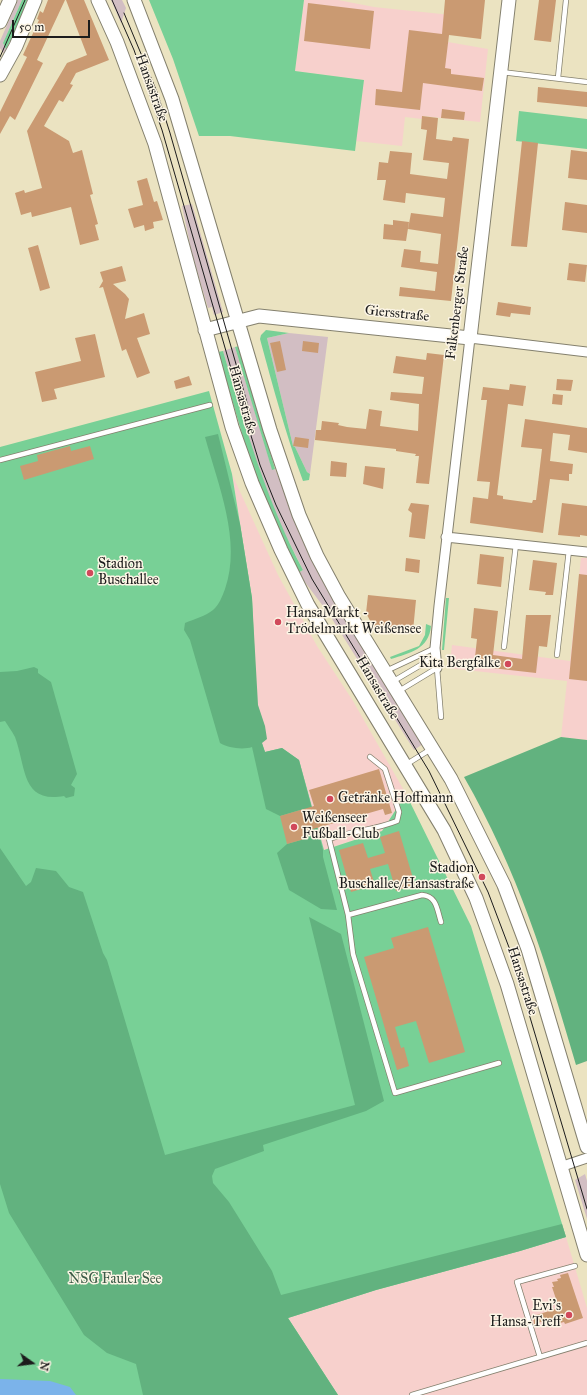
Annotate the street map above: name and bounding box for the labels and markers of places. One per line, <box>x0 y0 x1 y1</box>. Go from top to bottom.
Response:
place label: Stadion Buschallee <box>98 557 159 590</box>
marker: Stadion Buschallee <box>85 568 95 578</box>
place label: HansaMarkt - Trödelmarkt Weißensee <box>286 606 421 638</box>
marker: HansaMarkt - Trödelmarkt Weißensee <box>273 617 283 627</box>
place label: Kita Bergfalke <box>419 656 500 672</box>
marker: Kita Bergfalke <box>503 659 513 669</box>
place label: Getränke Hoffmann <box>338 791 453 807</box>
marker: Getränke Hoffmann <box>325 794 335 804</box>
place label: Weißenseer Fußball-Club <box>302 811 379 844</box>
marker: Weißenseer Fußball-Club <box>289 822 299 832</box>
place label: Stadion Buschallee/Hansastraße <box>339 861 474 894</box>
marker: Stadion Buschallee/Hansastraße <box>477 872 487 882</box>
place label: Evi's Hansa-Treff <box>490 1299 561 1332</box>
marker: Evi's Hansa-Treff <box>564 1310 574 1320</box>

